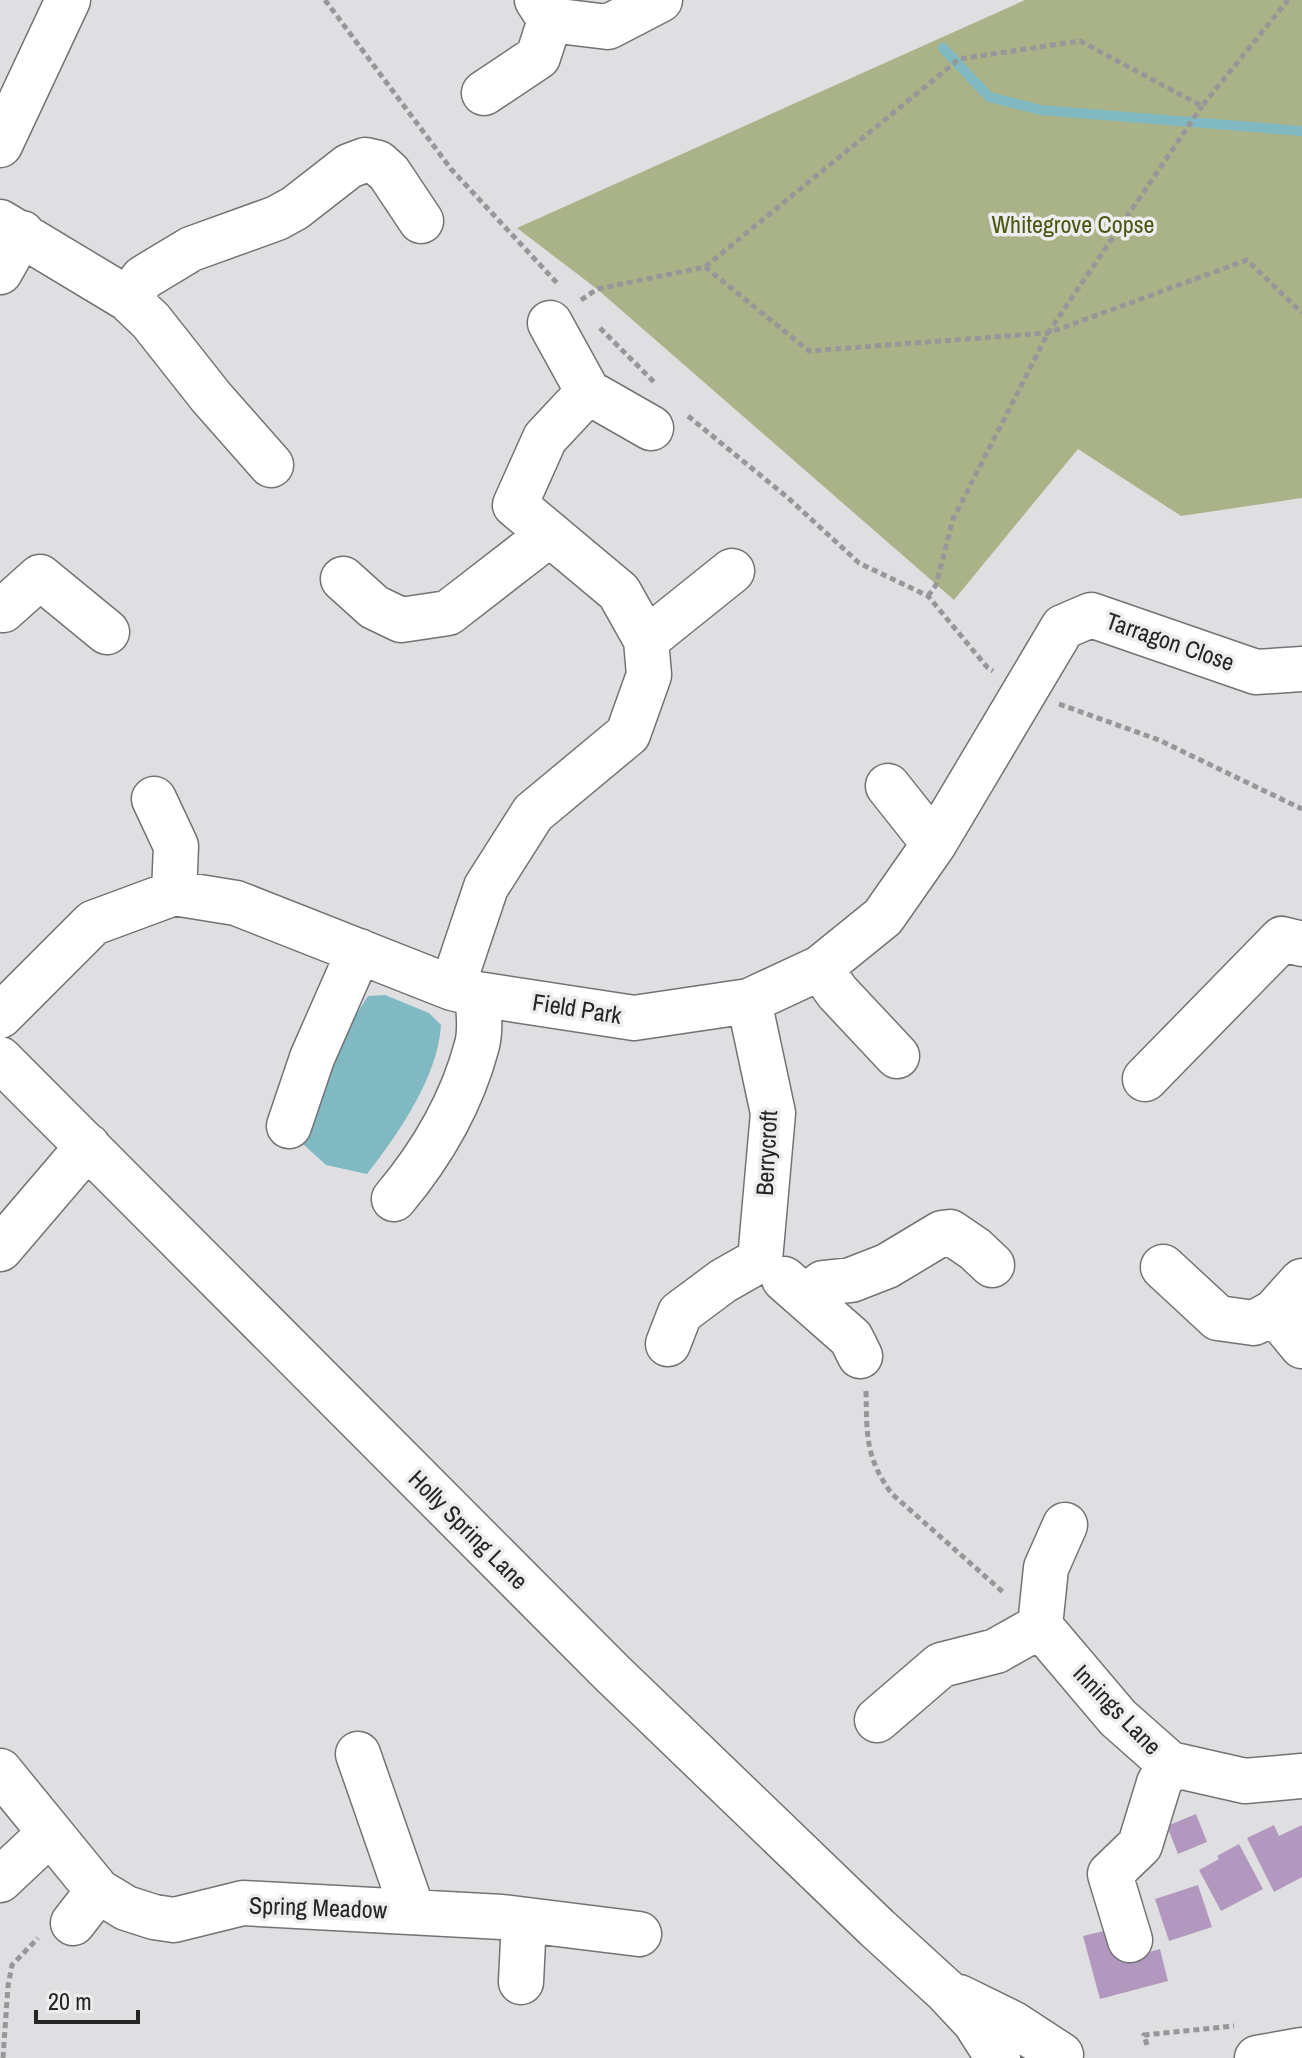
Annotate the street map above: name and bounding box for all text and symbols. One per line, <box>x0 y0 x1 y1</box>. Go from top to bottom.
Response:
park label: Whitegrove Copse <box>992 208 1154 240</box>
street label: Tarragon Close <box>1102 604 1239 678</box>
street label: Field Park <box>530 985 624 1031</box>
street label: Berrycroft <box>748 1109 784 1196</box>
street label: Holly Spring Lane <box>402 1463 535 1596</box>
street label: Innings Lane <box>1067 1657 1169 1761</box>
street label: Spring Meadow <box>249 1889 388 1925</box>
scale bar <box>36 1974 138 2024</box>
text: 20 m <box>48 1985 92 2017</box>

